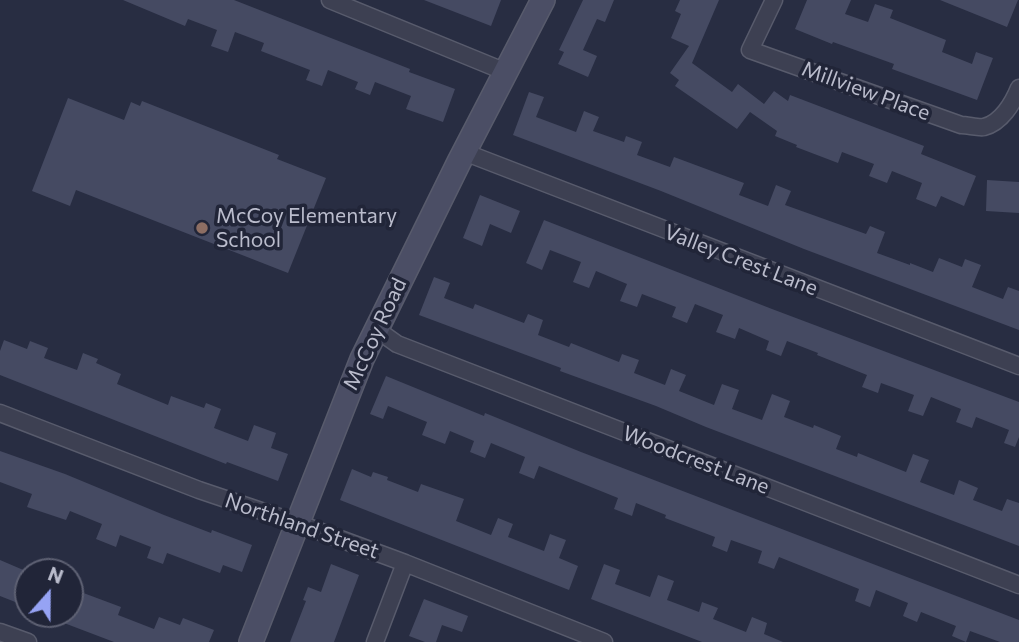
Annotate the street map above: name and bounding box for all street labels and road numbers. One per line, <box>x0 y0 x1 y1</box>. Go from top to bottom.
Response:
street label: Millview Place <box>798 56 934 126</box>
street label: Valley Crest Lane <box>661 219 821 301</box>
street label: McCoy Road <box>338 274 412 394</box>
street label: Woodcrest Lane <box>619 420 773 500</box>
street label: Northland Street <box>222 488 382 564</box>

